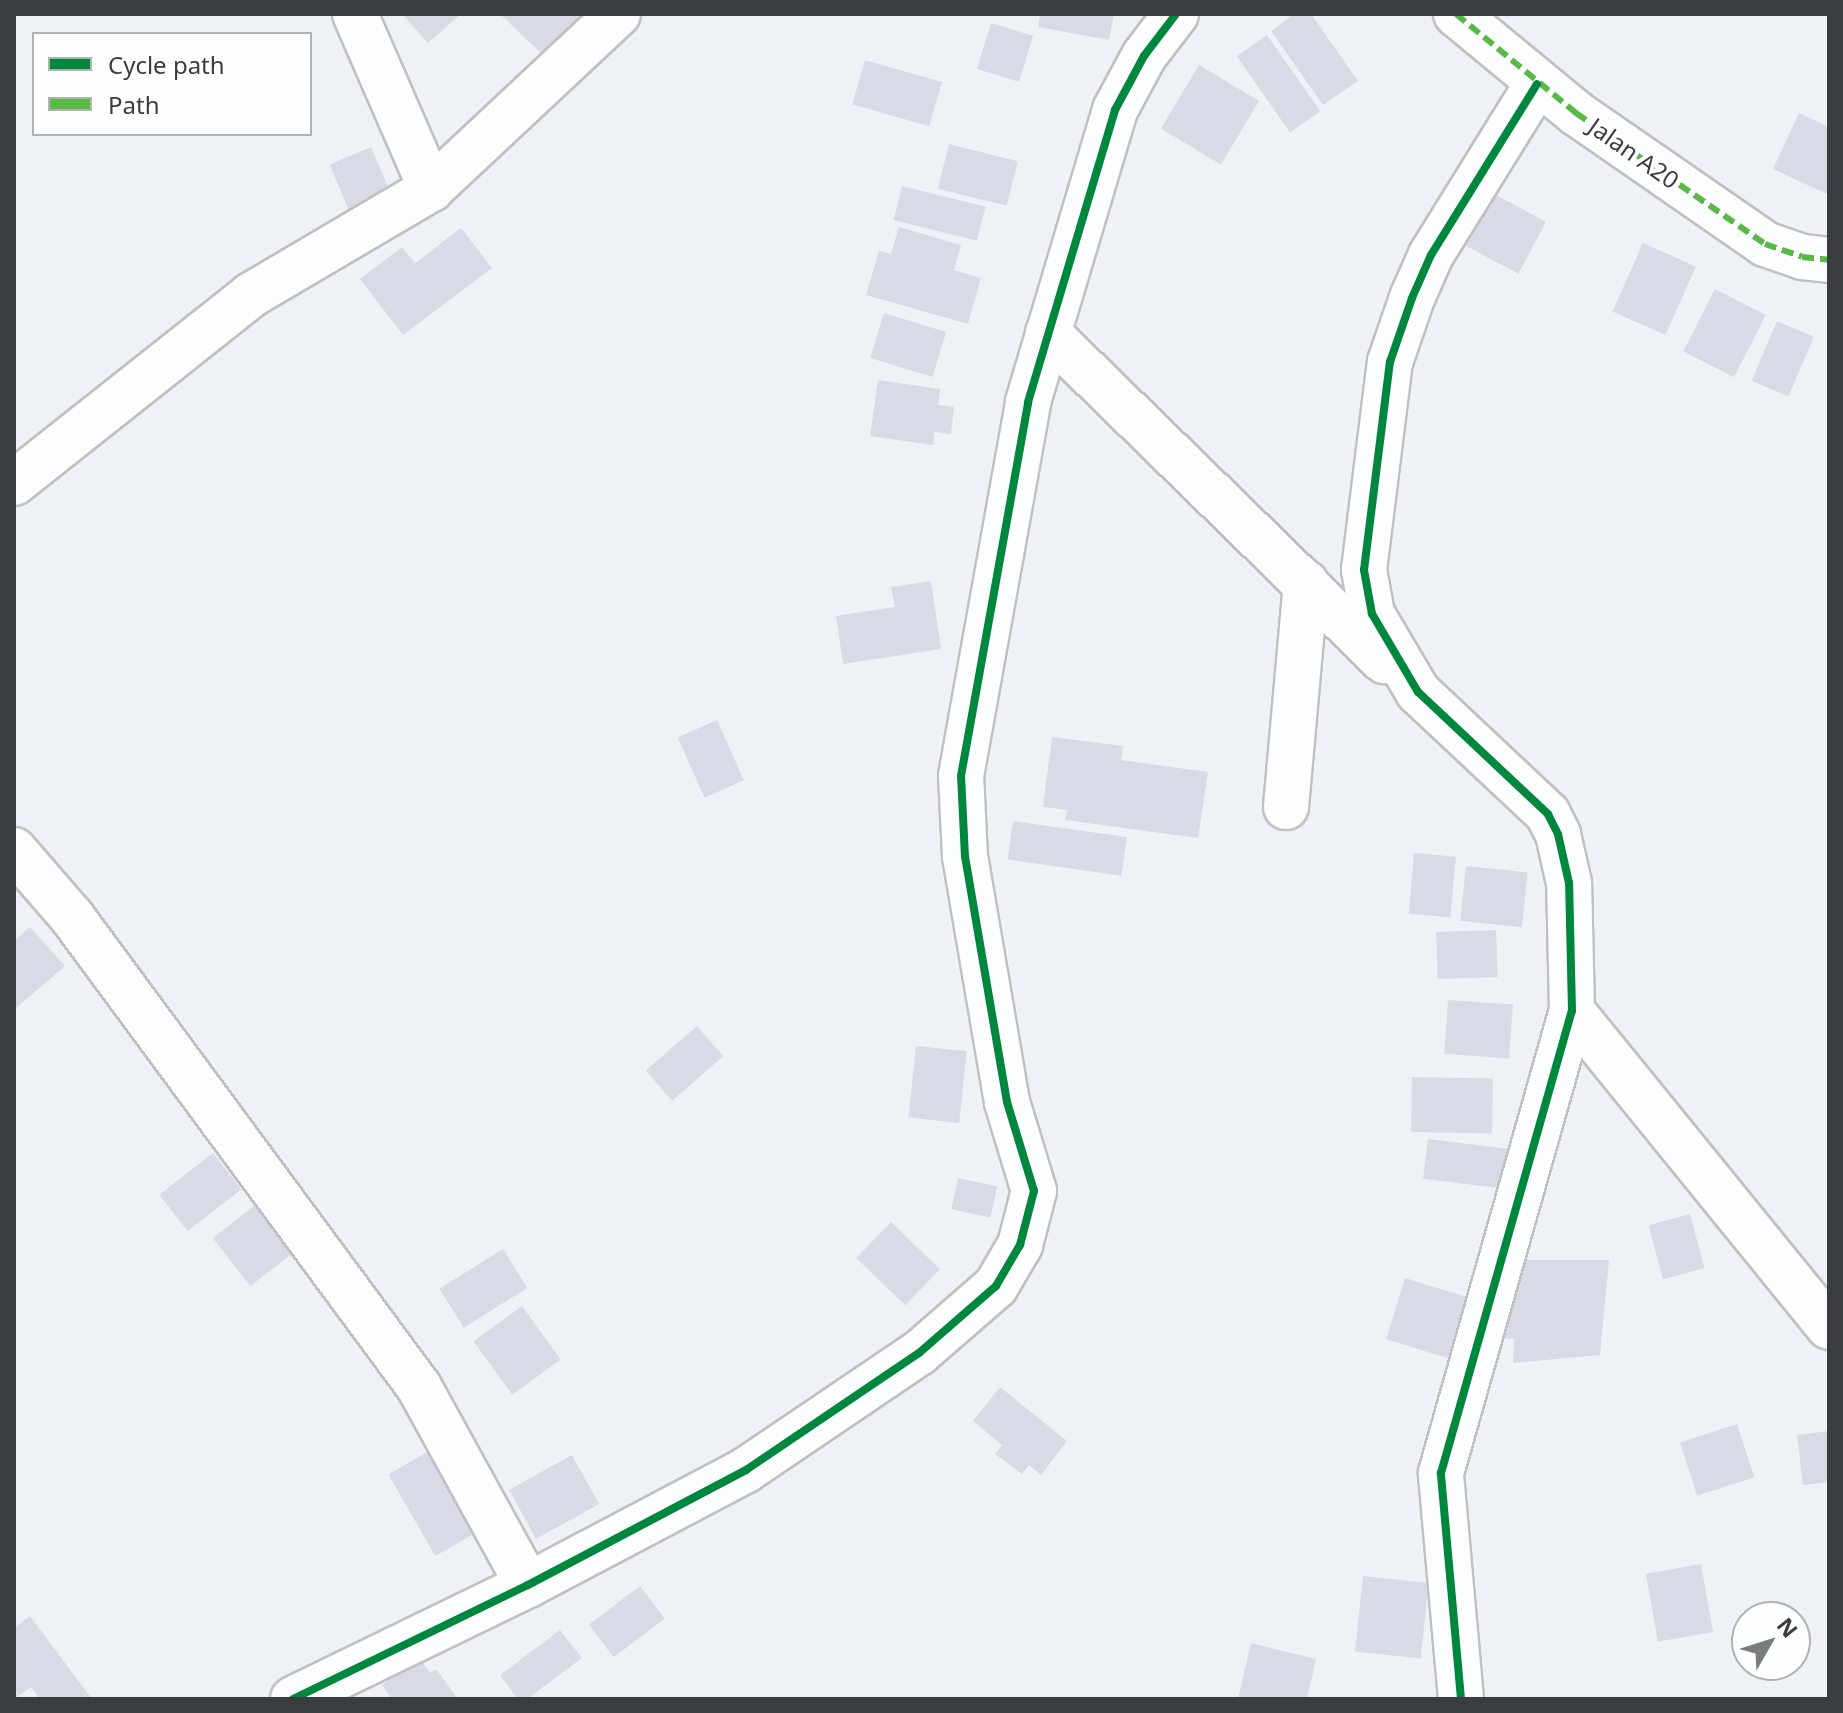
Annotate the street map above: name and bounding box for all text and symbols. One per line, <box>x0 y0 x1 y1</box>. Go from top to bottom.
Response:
legend <box>32 32 312 136</box>
text: Cycle path <box>108 48 225 81</box>
text: Path <box>108 88 159 121</box>
street label: Jalan A20 <box>1583 112 1685 194</box>
north arrow <box>1731 1601 1811 1681</box>
text: N <box>1771 1611 1805 1644</box>

